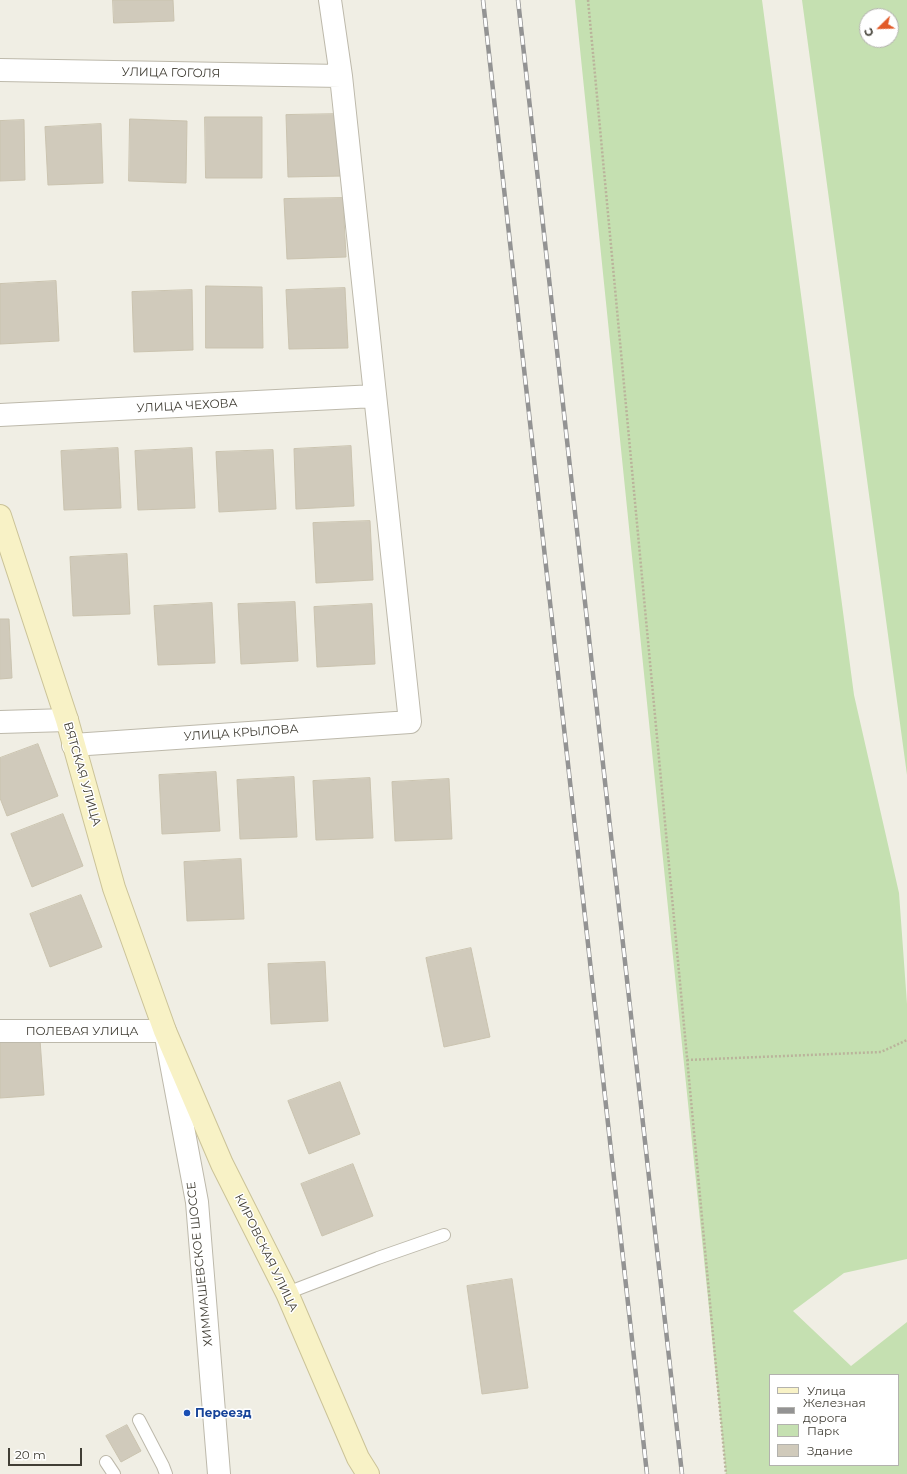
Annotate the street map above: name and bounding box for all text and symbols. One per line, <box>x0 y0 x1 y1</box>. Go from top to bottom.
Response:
north arrow <box>859 8 899 48</box>
text: С <box>861 26 877 39</box>
street label: УЛИЦА ГОГОЛЯ <box>121 65 221 81</box>
street label: УЛИЦА ЧЕХОВА <box>136 396 238 416</box>
street label: ВЯТСКАЯ УЛИЦА <box>60 720 104 828</box>
street label: УЛИЦА КРЫЛОВА <box>183 722 299 744</box>
street label: ПОЛЕВАЯ УЛИЦА <box>26 1024 138 1038</box>
street label: ХИММАШЕВСКОЕ ШОССЕ <box>184 1181 216 1347</box>
street label: КИРОВСКАЯ УЛИЦА <box>231 1192 301 1314</box>
legend <box>769 1374 899 1466</box>
text: Улица <box>807 1383 846 1398</box>
text: Железная дорога <box>803 1395 866 1425</box>
place label: Переезд <box>195 1406 251 1420</box>
marker: Переезд <box>182 1408 192 1418</box>
text: Парк <box>807 1423 839 1438</box>
scale bar <box>10 1440 84 1466</box>
text: Здание <box>807 1443 853 1458</box>
text: 20 m <box>15 1447 46 1462</box>

